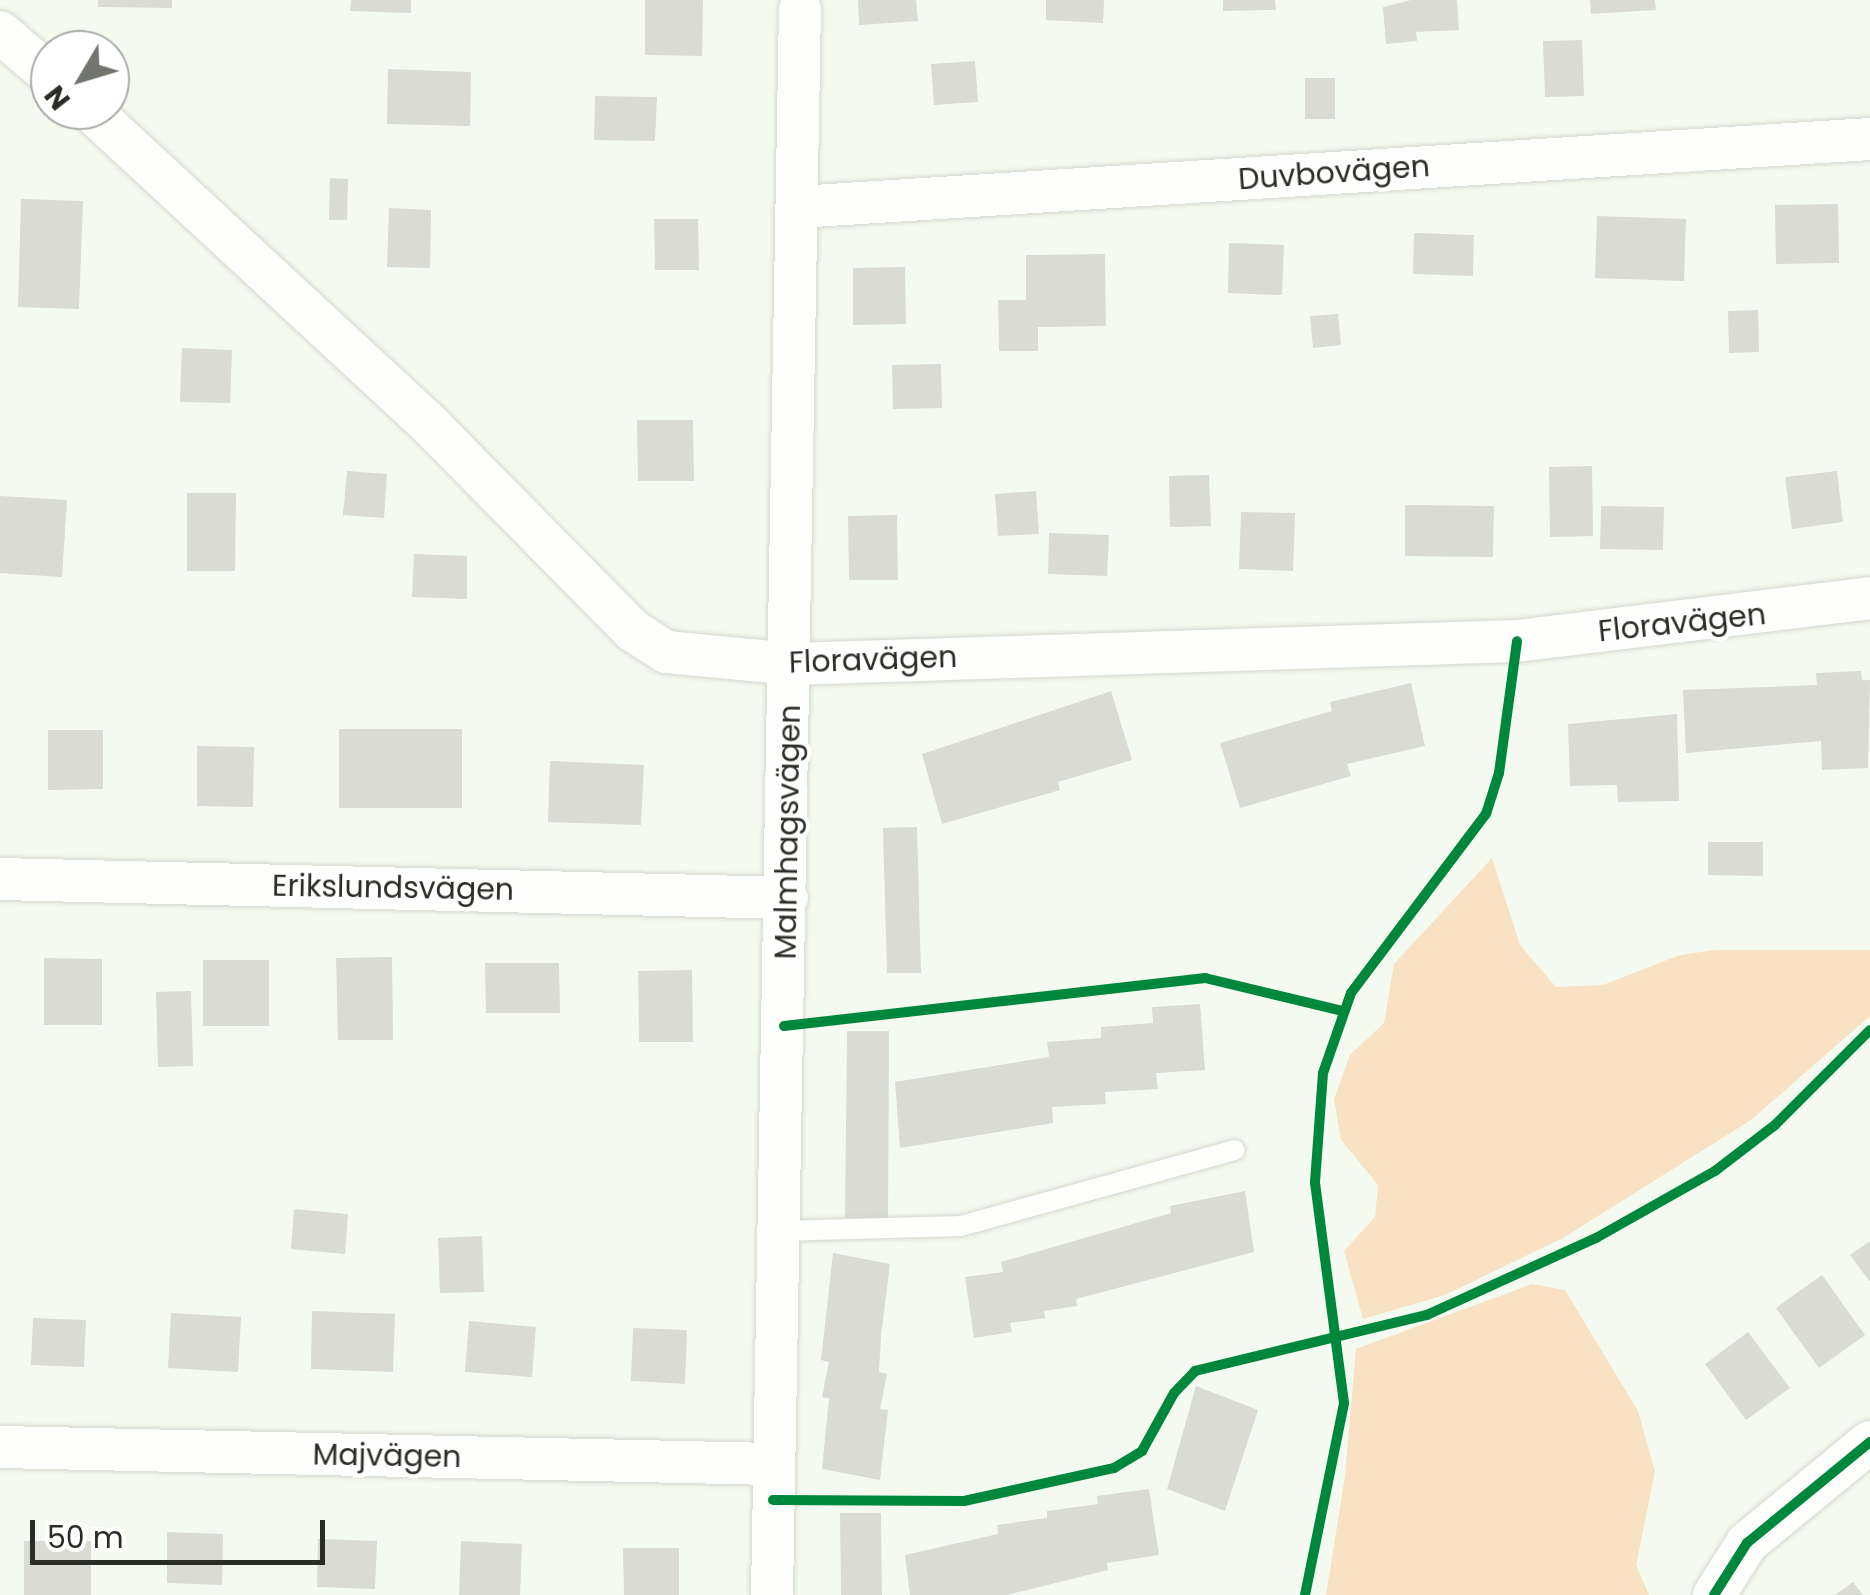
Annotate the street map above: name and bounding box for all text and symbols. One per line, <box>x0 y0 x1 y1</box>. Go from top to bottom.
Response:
north arrow <box>30 30 130 130</box>
text: N <box>36 77 79 118</box>
street label: Duvbovägen <box>1237 148 1431 198</box>
street label: Floravägen <box>1596 596 1768 650</box>
street label: Floravägen <box>788 639 958 681</box>
street label: Malmhagsvägen <box>768 704 808 960</box>
street label: Erikslundsvägen <box>272 868 514 908</box>
street label: Majvägen <box>312 1437 462 1475</box>
scale bar <box>35 1500 330 1562</box>
text: 50 m <box>47 1516 124 1559</box>

